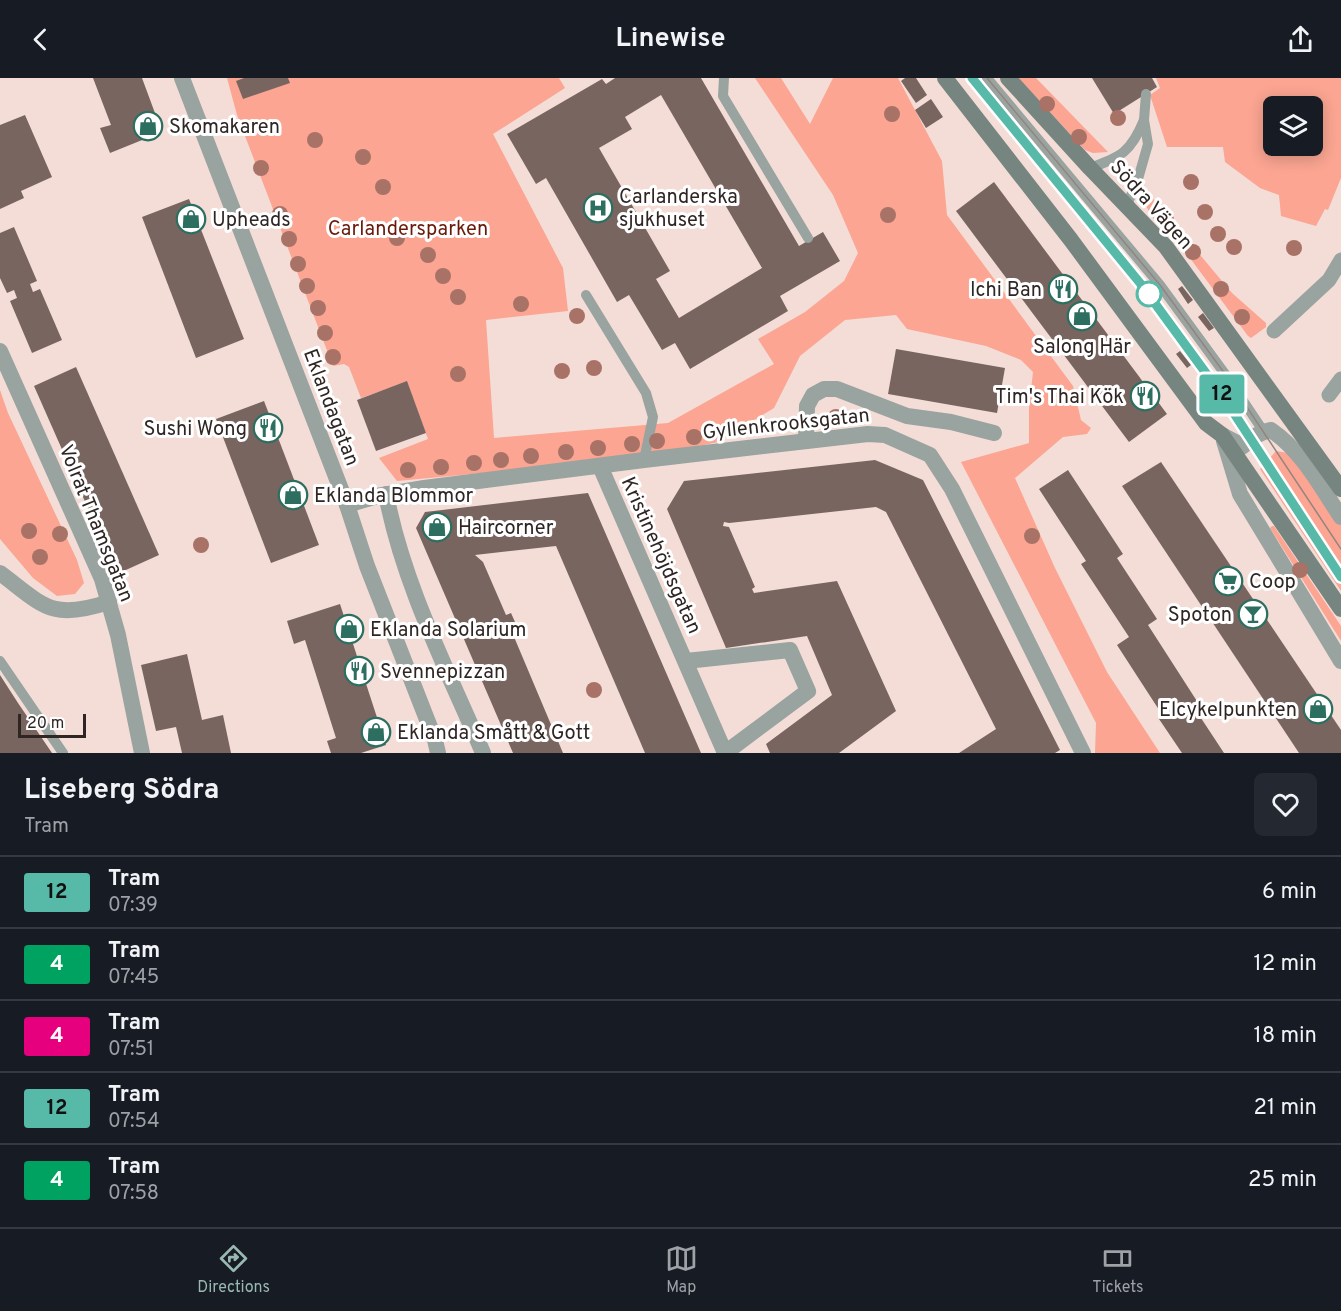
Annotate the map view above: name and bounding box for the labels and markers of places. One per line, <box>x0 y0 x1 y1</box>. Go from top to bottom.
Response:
shop icon: Skomakaren <box>132 110 164 142</box>
place label: Skomakaren <box>169 115 280 141</box>
place label: Carlanderska sjukhuset <box>619 185 738 234</box>
hospital icon: Carlanderska sjukhuset <box>582 192 614 224</box>
shop icon: Upheads <box>175 203 207 235</box>
place label: Upheads <box>212 208 291 234</box>
restaurant icon: Ichi Ban <box>1047 273 1079 305</box>
place label: Ichi Ban <box>970 278 1042 304</box>
unlabelled marker <box>1136 281 1162 307</box>
shop icon: Salong Här <box>1066 300 1098 332</box>
place label: Salong Här <box>1033 335 1131 361</box>
restaurant icon: Tim's Thai Kök <box>1129 380 1161 412</box>
place label: Tim's Thai Kök <box>995 385 1124 411</box>
restaurant icon: Sushi Wong <box>252 412 284 444</box>
place label: Sushi Wong <box>143 417 247 443</box>
shop icon: Eklanda Blommor <box>277 479 309 511</box>
place label: Eklanda Blommor <box>314 484 474 510</box>
shop icon: Haircorner <box>421 511 453 543</box>
place label: Haircorner <box>458 516 554 542</box>
supermarket icon: Coop <box>1212 565 1244 597</box>
place label: Coop <box>1249 570 1296 596</box>
bar icon: Spoton <box>1237 598 1269 630</box>
place label: Spoton <box>1168 603 1232 629</box>
shop icon: Eklanda Solarium <box>333 613 365 645</box>
place label: Eklanda Solarium <box>370 618 527 644</box>
restaurant icon: Svennepizzan <box>343 655 375 687</box>
place label: Svennepizzan <box>380 660 505 686</box>
shop icon: Elcykelpunkten <box>1302 693 1334 725</box>
place label: Elcykelpunkten <box>1159 698 1297 724</box>
shop icon: Eklanda Smått & Gott <box>360 716 392 748</box>
place label: Eklanda Smått & Gott <box>397 721 590 747</box>

